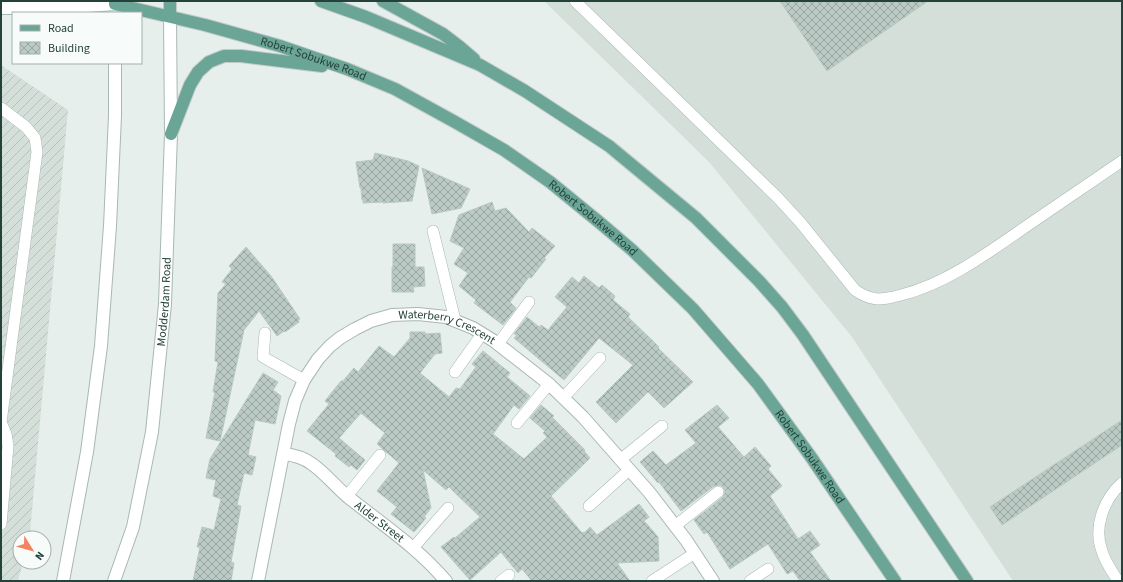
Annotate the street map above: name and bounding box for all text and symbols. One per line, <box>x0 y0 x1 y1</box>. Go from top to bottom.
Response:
legend <box>12 12 142 64</box>
text: Road <box>48 20 74 37</box>
street label: Robert Sobukwe Road <box>258 33 369 85</box>
text: Building <box>48 40 90 57</box>
street label: Robert Sobukwe Road <box>545 176 641 260</box>
street label: Modderdam Road <box>153 257 176 347</box>
street label: Waterberry Crescent <box>398 306 499 349</box>
street label: Robert Sobukwe Road <box>770 407 848 507</box>
street label: Alder Street <box>351 497 408 547</box>
north arrow <box>12 530 52 570</box>
text: N <box>31 548 48 563</box>

